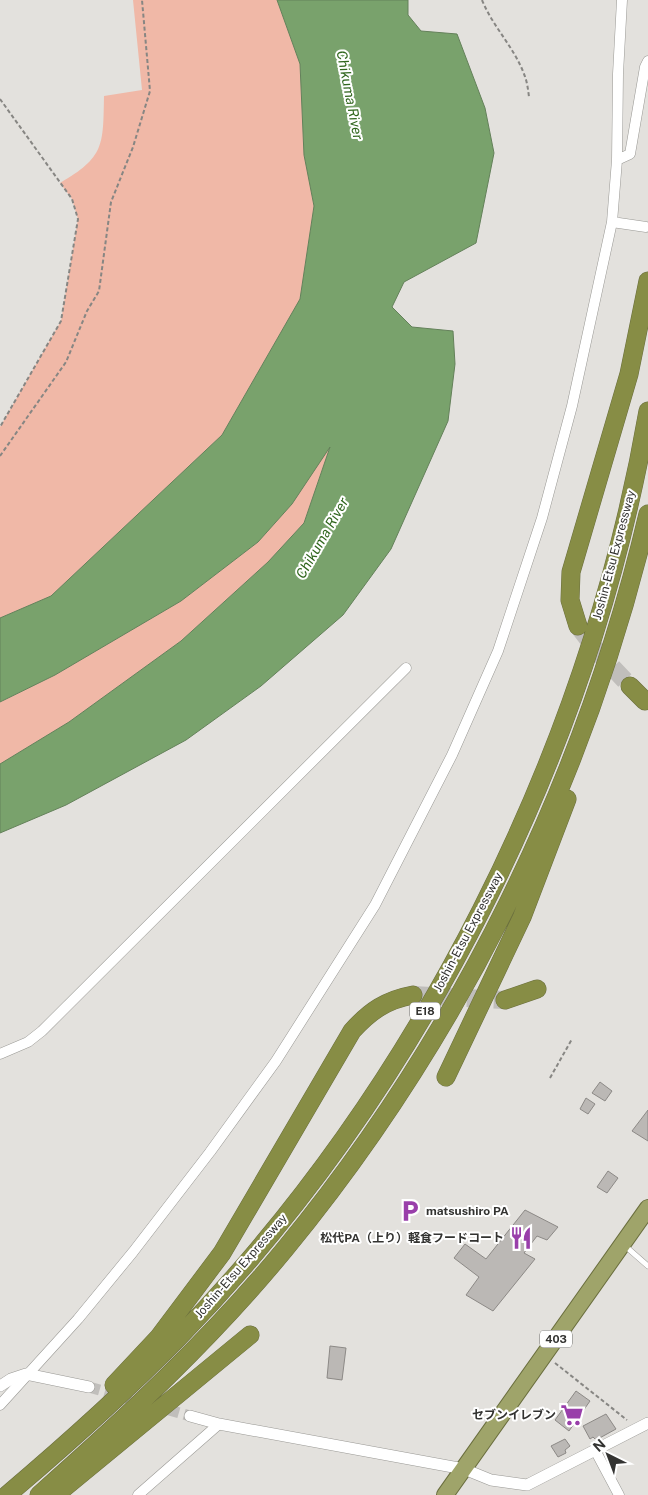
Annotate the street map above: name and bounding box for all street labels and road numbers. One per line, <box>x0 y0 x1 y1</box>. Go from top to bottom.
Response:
street label: Joshin-Etsu Expressway <box>590 488 638 621</box>
street label: Joshin-Etsu Expressway <box>431 869 506 994</box>
road number: E18 <box>410 1002 440 1019</box>
street label: Joshin-Etsu Expressway <box>192 1211 290 1321</box>
road number: 403 <box>540 1330 572 1348</box>

